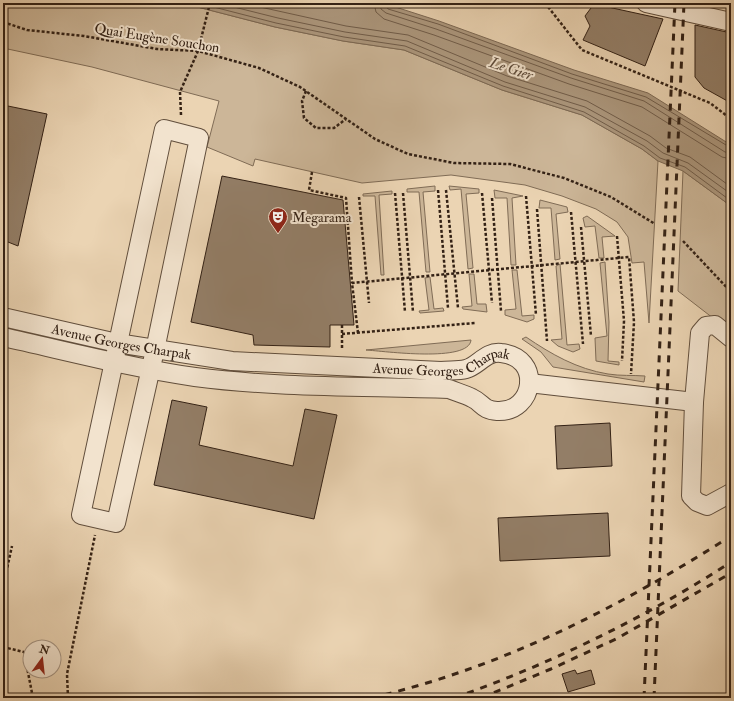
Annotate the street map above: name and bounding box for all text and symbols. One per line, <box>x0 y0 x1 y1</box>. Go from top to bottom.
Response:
street label: Quai Eugène Souchon <box>93 20 221 56</box>
water label: Le Gier <box>486 53 536 85</box>
theatre icon: Megarama <box>267 206 289 234</box>
place label: Megarama <box>292 209 352 226</box>
street label: Avenue Georges Charpak <box>49 320 193 363</box>
street label: Avenue Georges Charpak <box>371 344 512 379</box>
north arrow <box>22 639 62 679</box>
text: N <box>37 642 52 658</box>

